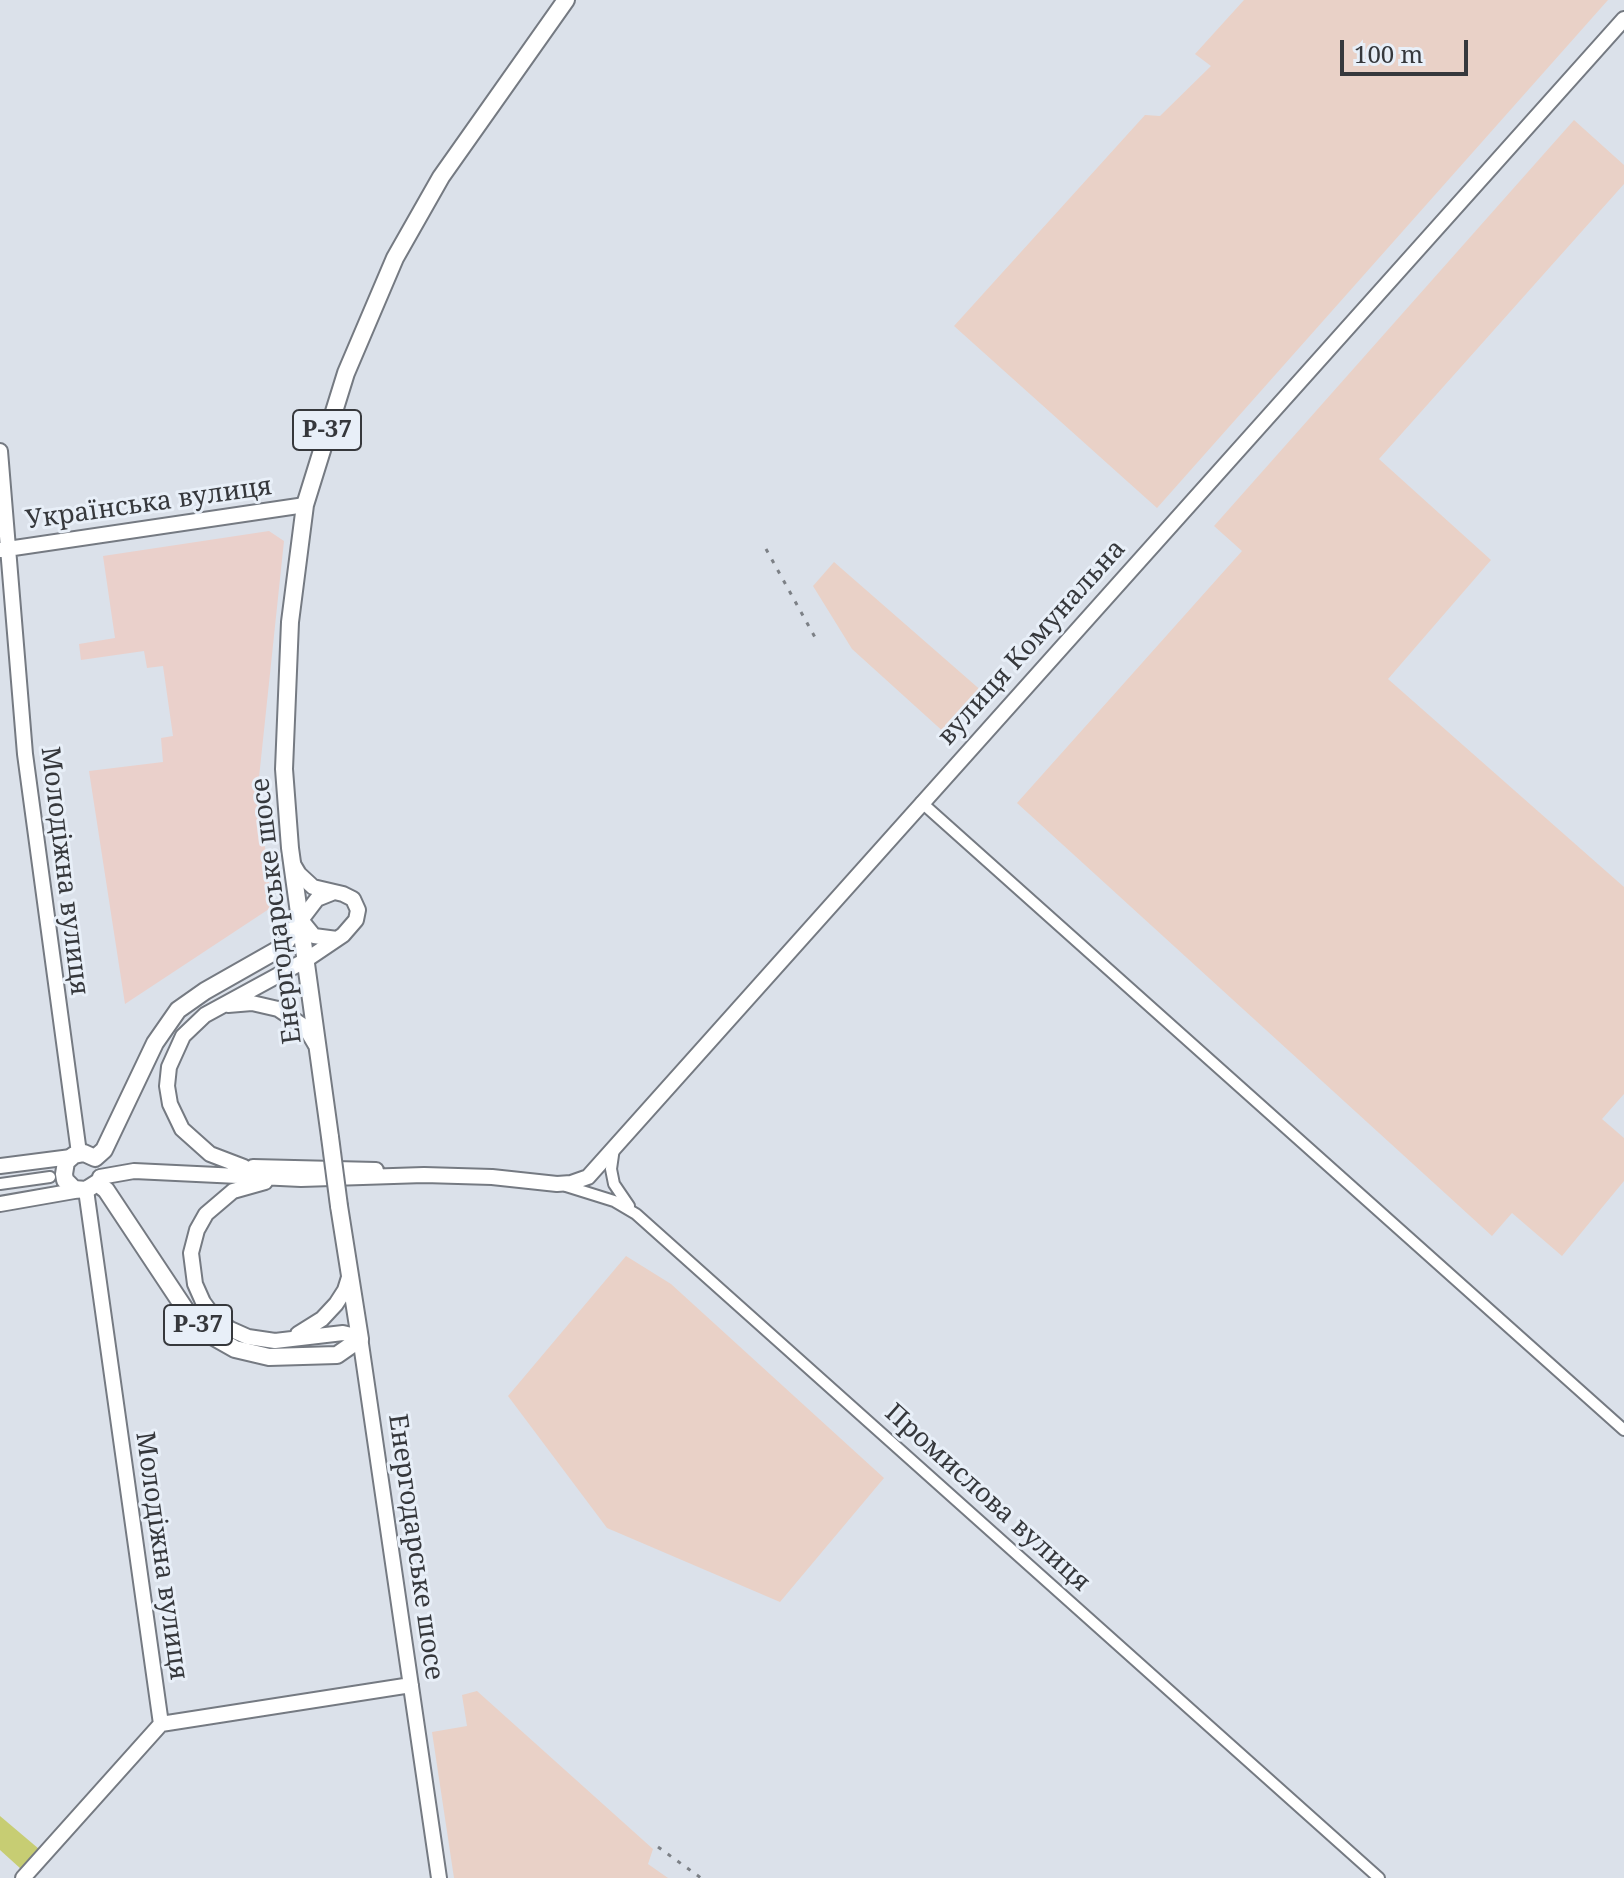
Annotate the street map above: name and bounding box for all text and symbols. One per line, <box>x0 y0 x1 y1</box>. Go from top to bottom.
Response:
scale bar <box>1344 24 1472 74</box>
text: 100 m <box>1354 37 1423 70</box>
road number: Р-37 <box>293 410 361 450</box>
street label: Українська вулиця <box>24 471 274 537</box>
street label: вулиця Комунальна <box>932 534 1132 752</box>
street label: Молодіжна вулиця <box>33 745 95 997</box>
street label: Енергодарське шосе <box>245 776 309 1046</box>
road number: Р-37 <box>164 1305 232 1345</box>
street label: Промислова вулиця <box>878 1398 1096 1598</box>
street label: Енергодарське шосе <box>381 1412 449 1682</box>
street label: Молодіжна вулиця <box>128 1430 194 1682</box>

